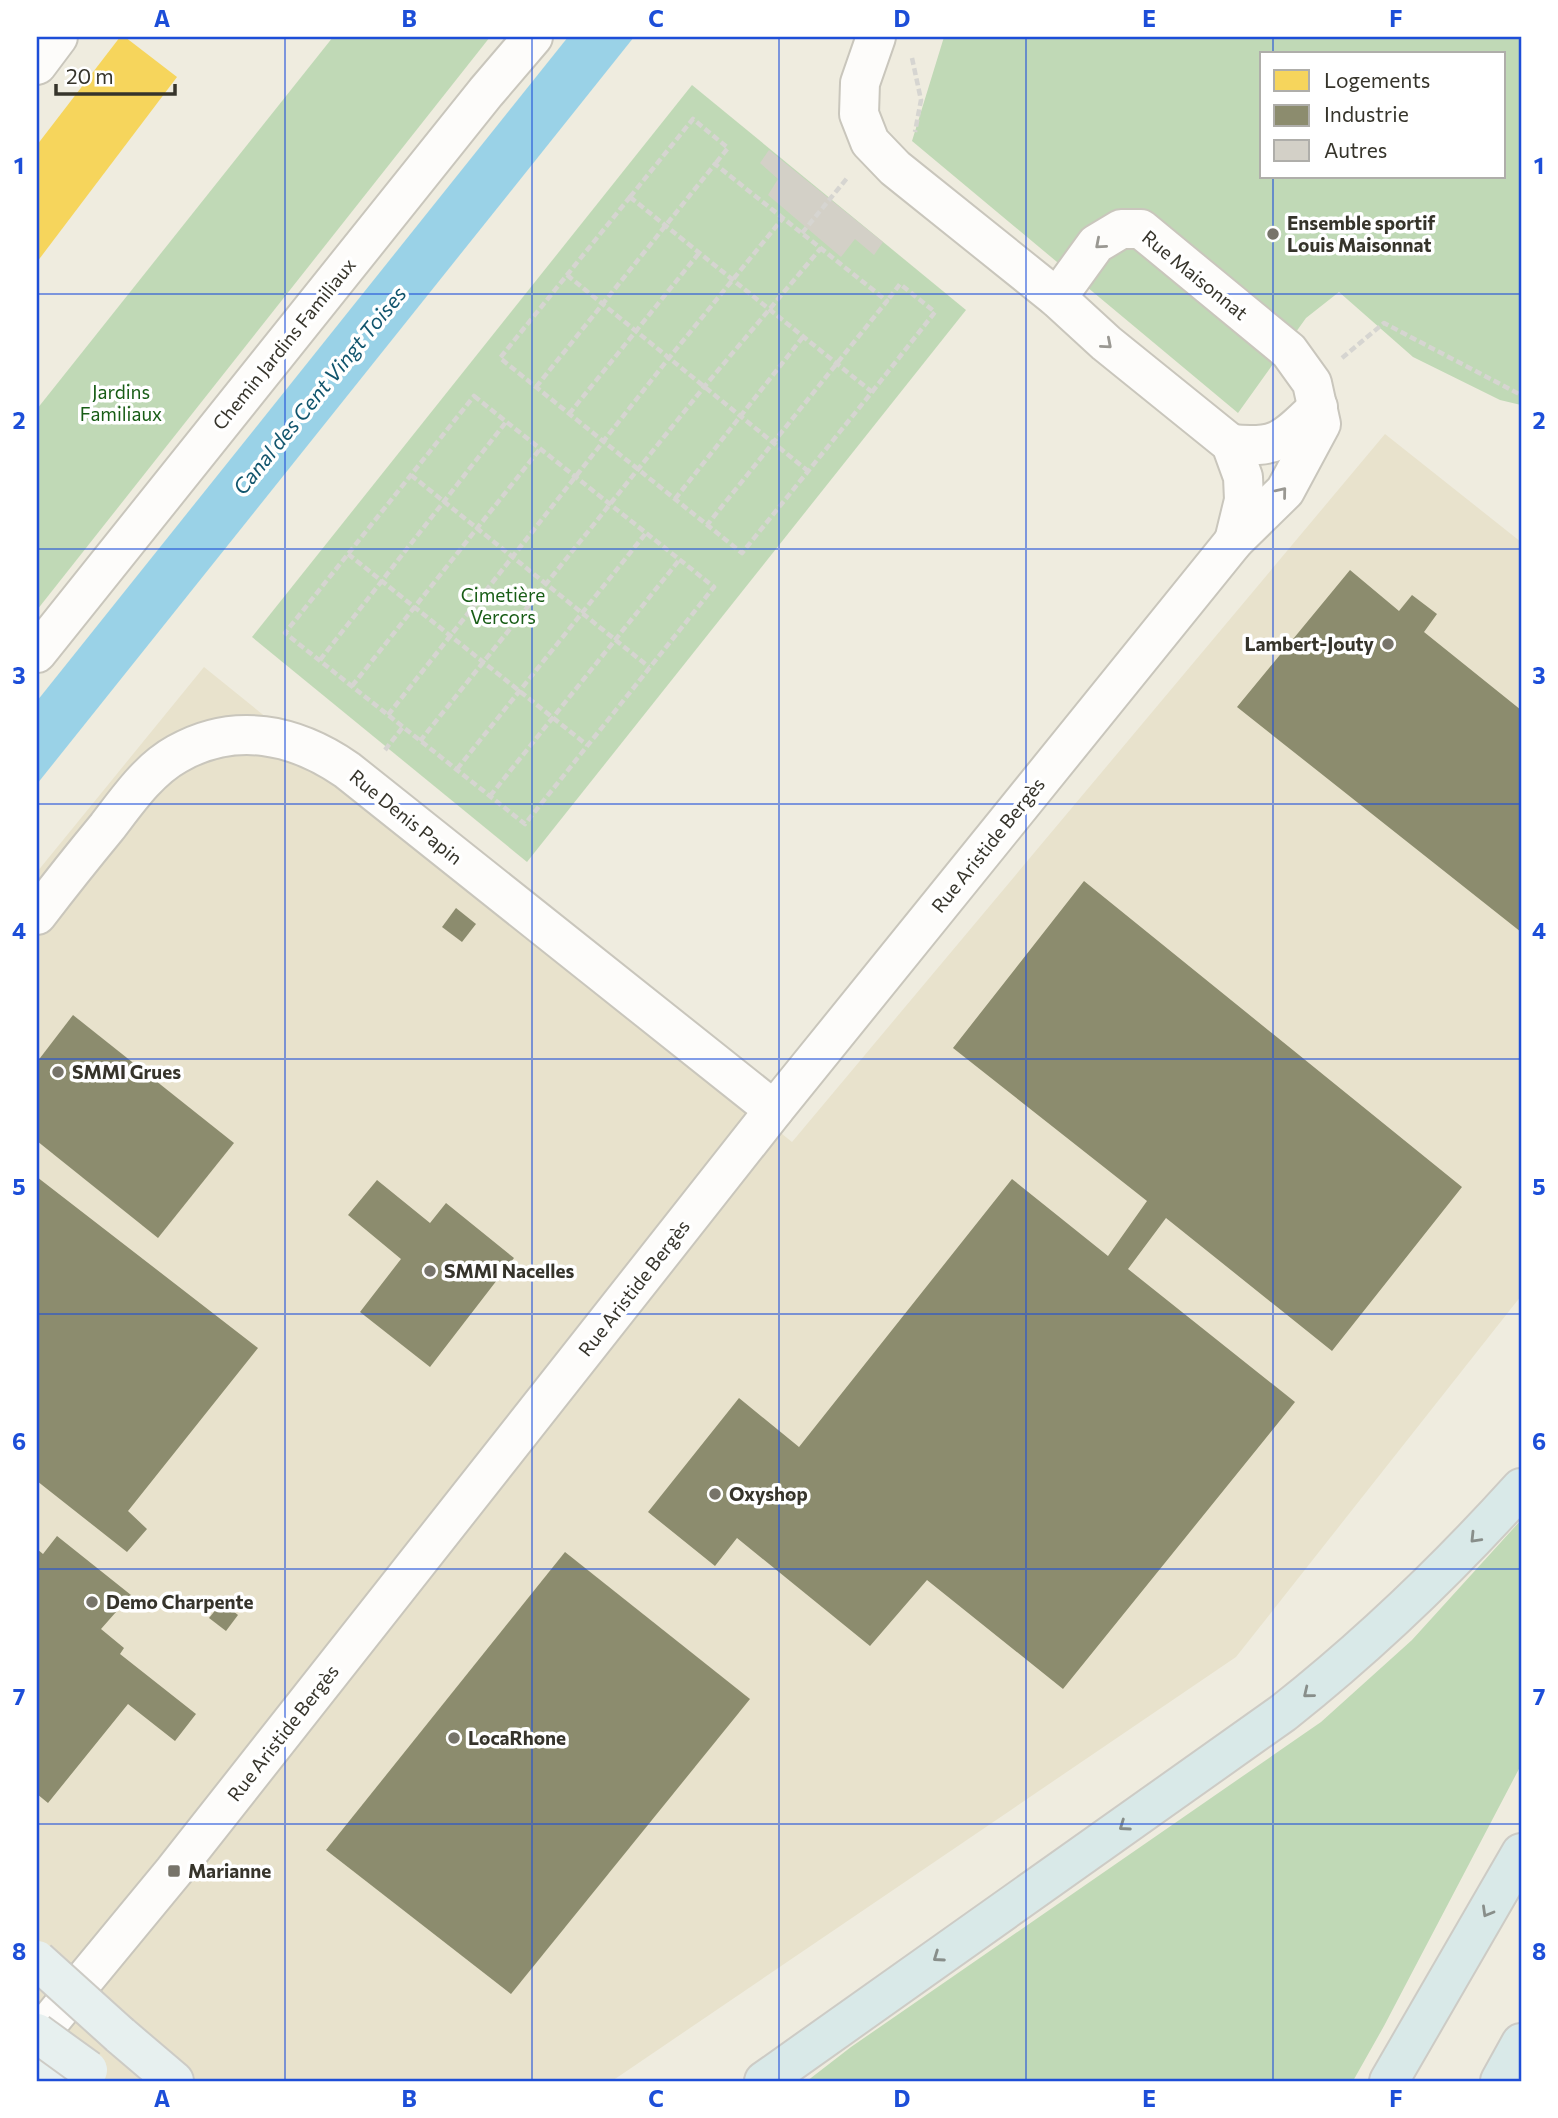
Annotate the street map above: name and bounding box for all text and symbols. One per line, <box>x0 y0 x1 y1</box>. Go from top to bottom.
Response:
text: A <box>154 4 171 32</box>
text: B <box>401 4 417 32</box>
text: C <box>648 4 664 32</box>
text: D <box>894 4 911 32</box>
text: E <box>1142 4 1156 32</box>
text: F <box>1389 4 1403 32</box>
scale bar <box>56 52 175 96</box>
legend <box>1260 52 1506 178</box>
text: 20 m <box>66 63 114 88</box>
text: Logements <box>1324 67 1430 92</box>
text: Industrie <box>1324 101 1409 126</box>
text: Autres <box>1324 137 1387 162</box>
text: 1 <box>14 151 24 179</box>
text: 1 <box>1534 151 1544 179</box>
place label: Ensemble sportif Louis Maisonnat <box>1287 211 1435 256</box>
street label: Rue Maisonnat <box>1138 225 1253 324</box>
marker: Ensemble sportif Louis Maisonnat <box>1265 226 1281 242</box>
one-way arrow <box>1095 236 1108 248</box>
street label: Chemin Jardins Familiaux <box>207 253 360 434</box>
water label: Canal des Cent Vingt Toises <box>227 281 411 499</box>
one-way arrow <box>1099 336 1112 348</box>
park label: Jardins Familiaux <box>80 380 162 425</box>
text: 2 <box>12 406 26 434</box>
text: 2 <box>1532 406 1546 434</box>
one-way arrow <box>1273 488 1286 500</box>
park label: Cimetière Vercors <box>461 583 545 628</box>
place label: Lambert-Jouty <box>1244 632 1375 655</box>
marker: Lambert-Jouty <box>1380 636 1396 652</box>
text: 3 <box>12 661 26 689</box>
text: 3 <box>1532 661 1546 689</box>
street label: Rue Denis Papin <box>346 764 467 869</box>
street label: Rue Aristide Bergès <box>926 773 1049 917</box>
text: 4 <box>12 916 26 944</box>
text: 4 <box>1532 916 1546 944</box>
place label: SMMI Grues <box>72 1060 181 1083</box>
marker: SMMI Grues <box>50 1064 66 1080</box>
text: 5 <box>12 1172 26 1200</box>
text: 5 <box>1532 1172 1546 1200</box>
street label: Rue Aristide Bergès <box>573 1215 694 1361</box>
place label: SMMI Nacelles <box>444 1259 574 1282</box>
marker: SMMI Nacelles <box>422 1263 438 1279</box>
text: 6 <box>12 1427 26 1455</box>
text: 6 <box>1532 1427 1546 1455</box>
place label: Oxyshop <box>729 1482 808 1505</box>
marker: Oxyshop <box>707 1486 723 1502</box>
one-way arrow <box>1471 1530 1484 1543</box>
place label: Demo Charpente <box>106 1590 254 1613</box>
marker: Demo Charpente <box>84 1594 100 1610</box>
street label: Rue Aristide Bergès <box>222 1660 343 1806</box>
text: 7 <box>13 1682 25 1710</box>
text: 7 <box>1533 1682 1545 1710</box>
one-way arrow <box>1304 1684 1316 1697</box>
place label: LocaRhone <box>468 1726 566 1749</box>
marker: LocaRhone <box>446 1730 462 1746</box>
one-way arrow <box>1119 1818 1132 1830</box>
place label: Marianne <box>188 1859 271 1882</box>
marker: Marianne <box>166 1863 182 1879</box>
one-way arrow <box>1482 1905 1495 1917</box>
text: 8 <box>12 1937 26 1965</box>
text: 8 <box>1532 1937 1546 1965</box>
one-way arrow <box>933 1949 946 1961</box>
text: A <box>154 2084 171 2112</box>
text: B <box>401 2084 417 2112</box>
text: C <box>648 2084 664 2112</box>
text: D <box>894 2084 911 2112</box>
text: E <box>1142 2084 1156 2112</box>
text: F <box>1389 2084 1403 2112</box>

